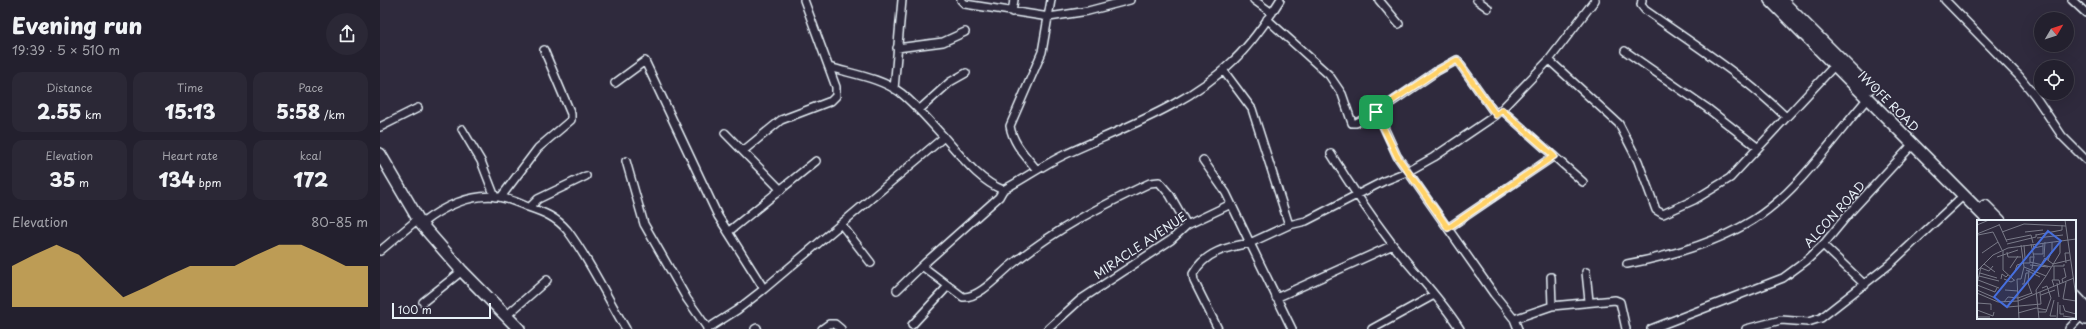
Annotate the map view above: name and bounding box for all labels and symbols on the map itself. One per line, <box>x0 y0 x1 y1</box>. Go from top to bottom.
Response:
north arrow <box>2034 12 2074 52</box>
street label: IWOFE ROAD <box>1854 66 1924 136</box>
pin <box>1359 95 1393 129</box>
street label: ALCON ROAD <box>1799 177 1869 251</box>
street label: MIRACLE AVENUE <box>1090 207 1190 283</box>
inset map <box>1977 220 2076 319</box>
scale bar <box>392 301 491 320</box>

